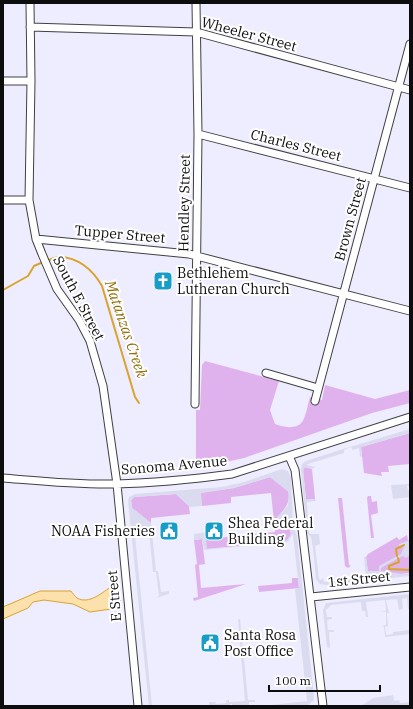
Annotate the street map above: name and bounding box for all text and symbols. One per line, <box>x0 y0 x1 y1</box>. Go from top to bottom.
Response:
street label: Wheeler Street <box>199 13 299 55</box>
street label: Charles Street <box>249 125 343 165</box>
street label: Hendley Street <box>174 154 194 252</box>
street label: Brown Street <box>330 175 370 263</box>
street label: Tupper Street <box>74 221 166 247</box>
street label: South E Street <box>49 253 109 343</box>
place label: Bethlehem Lutheran Church <box>177 264 290 298</box>
church icon: Bethlehem Lutheran Church <box>152 270 174 292</box>
water label: Matanzas Creek <box>101 277 152 380</box>
street label: Sonoma Avenue <box>120 451 228 479</box>
place label: Shea Federal Building <box>228 514 313 548</box>
public building icon: NOAA Fisheries <box>158 520 180 542</box>
public building icon: Shea Federal Building <box>203 520 225 542</box>
place label: NOAA Fisheries <box>51 522 155 540</box>
street label: 1st Street <box>327 567 391 591</box>
street label: E Street <box>103 569 125 622</box>
place label: Santa Rosa Post Office <box>224 626 297 660</box>
public building icon: Santa Rosa Post Office <box>199 632 221 654</box>
scale bar <box>269 667 380 693</box>
text: 100 m <box>275 673 311 688</box>

